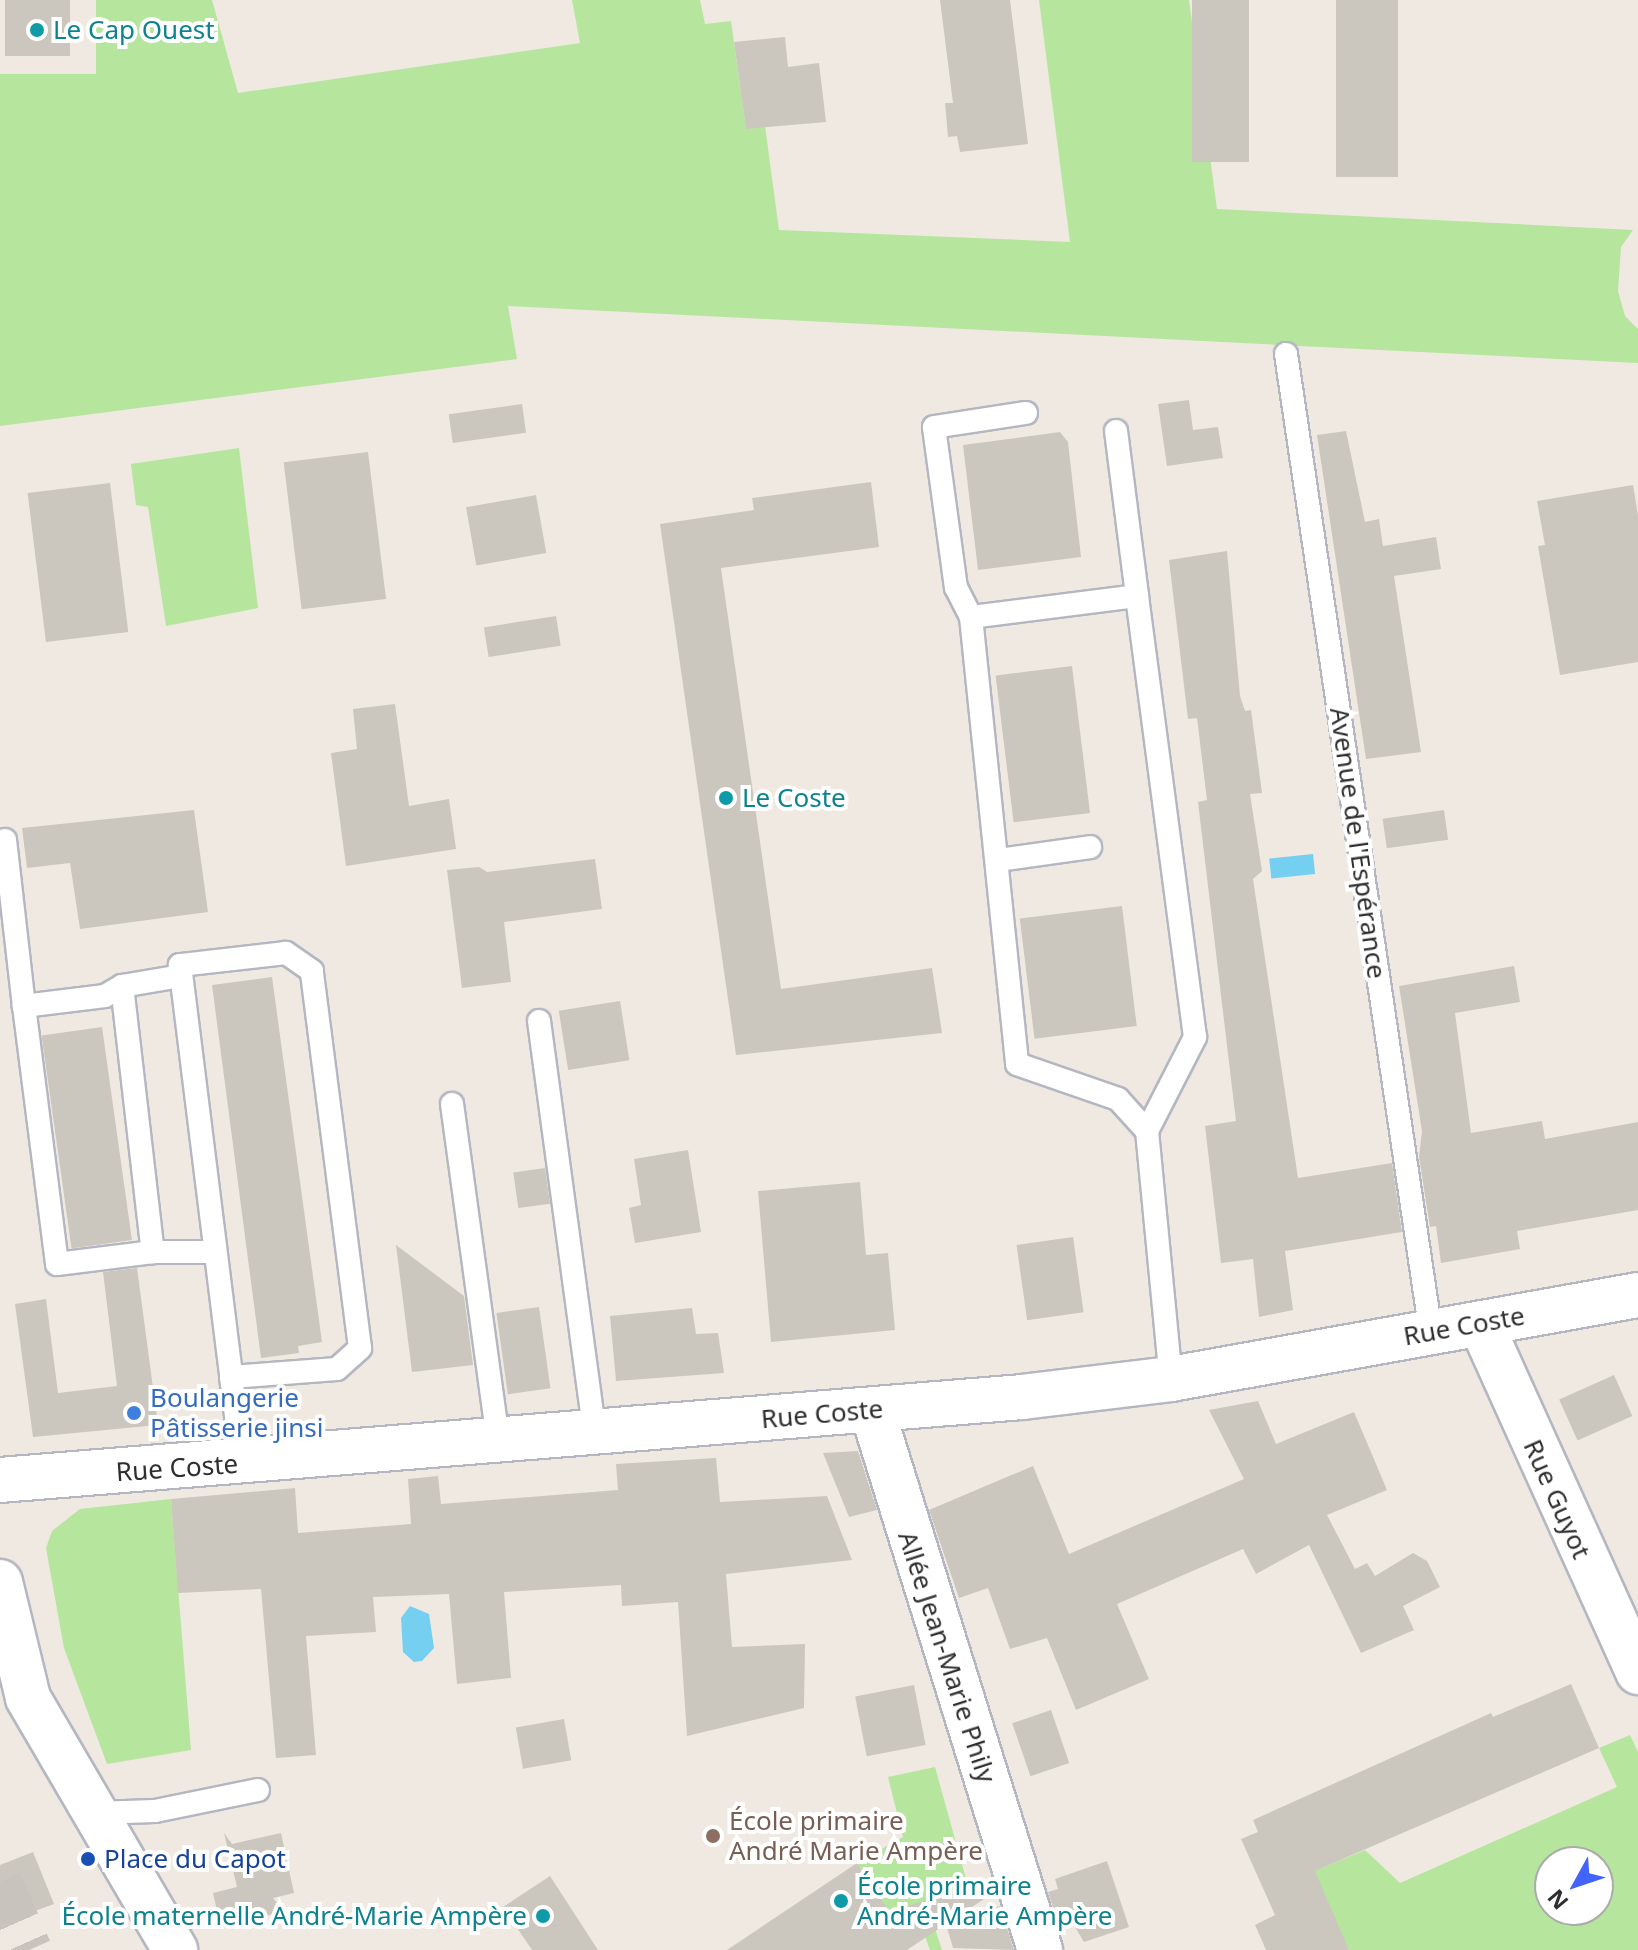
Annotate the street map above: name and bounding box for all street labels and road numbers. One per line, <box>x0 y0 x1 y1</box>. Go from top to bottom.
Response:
street label: Avenue de l'Espérance <box>1324 705 1392 981</box>
street label: Rue Coste <box>1401 1300 1527 1352</box>
street label: Rue Coste <box>760 1393 884 1435</box>
street label: Rue Guyot <box>1517 1435 1597 1563</box>
street label: Rue Coste <box>115 1448 239 1488</box>
street label: Allée Jean-Marie Phily <box>892 1527 1002 1787</box>

